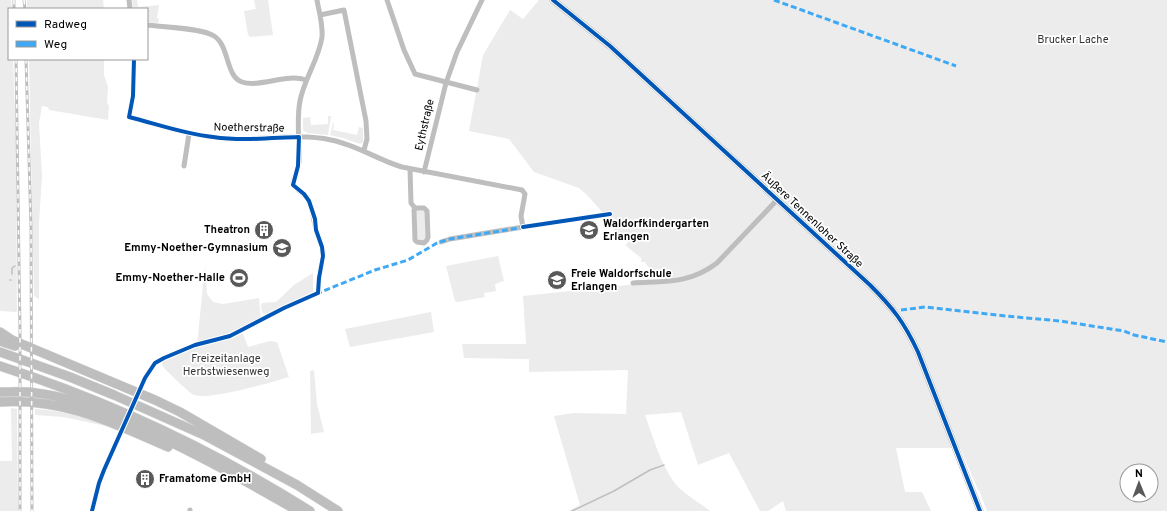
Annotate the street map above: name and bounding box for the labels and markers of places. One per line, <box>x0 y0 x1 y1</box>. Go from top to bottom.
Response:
place label: Waldorfkindergarten Erlangen <box>603 217 709 244</box>
building icon: Theatron <box>253 219 275 241</box>
school or university icon: Waldorfkindergarten Erlangen <box>578 219 600 241</box>
place label: Theatron <box>204 223 250 237</box>
school or university icon: Emmy-Noether-Gymnasium <box>271 237 293 259</box>
place label: Emmy-Noether-Gymnasium <box>124 241 268 255</box>
sports icon: Emmy-Noether-Halle <box>228 267 250 289</box>
place label: Freie Waldorfschule Erlangen <box>571 267 672 294</box>
school or university icon: Freie Waldorfschule Erlangen <box>546 269 568 291</box>
place label: Emmy-Noether-Halle <box>115 271 225 285</box>
building icon: Framatome GmbH <box>134 468 156 490</box>
place label: Framatome GmbH <box>159 472 251 486</box>

